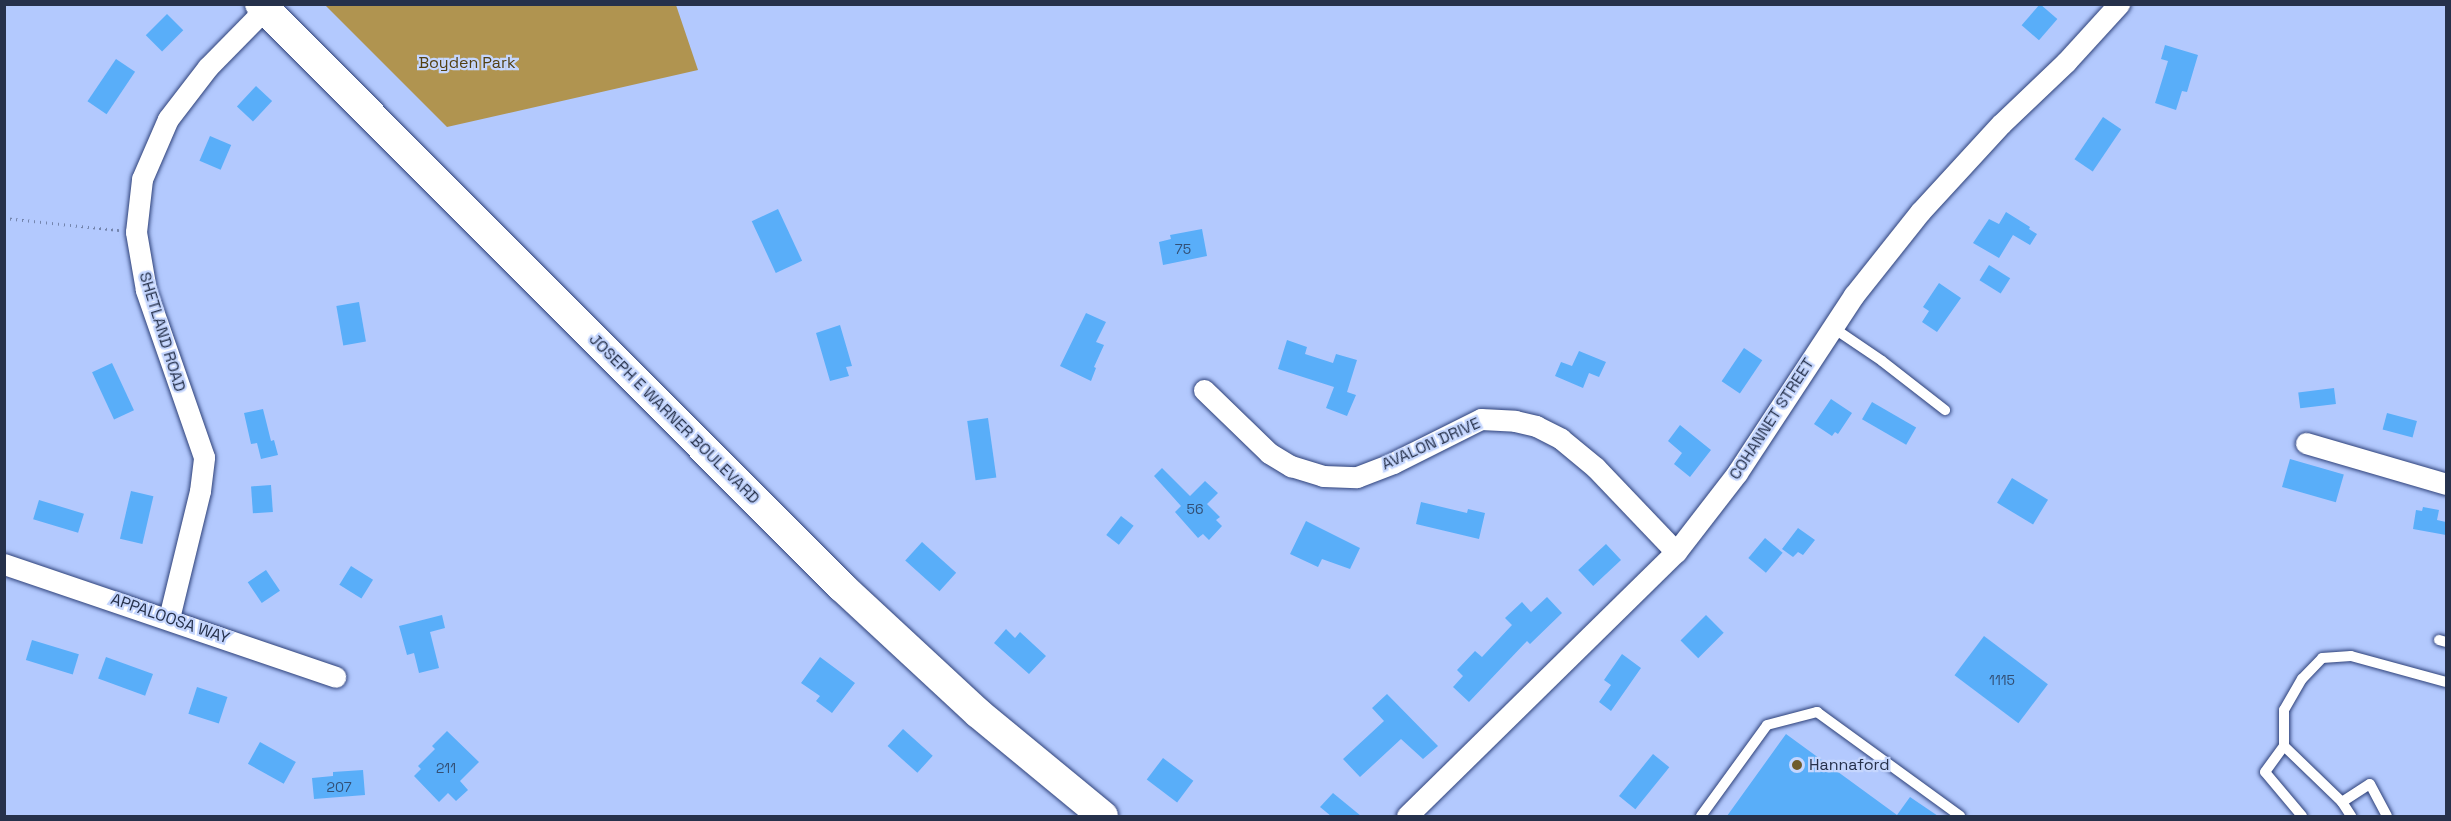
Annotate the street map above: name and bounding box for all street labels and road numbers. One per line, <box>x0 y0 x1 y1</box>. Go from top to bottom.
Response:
street label: SHETLAND ROAD <box>135 270 189 394</box>
street label: JOSEPH E WARNER BOULEVARD <box>585 330 763 508</box>
street label: COHANNET STREET <box>1725 354 1819 484</box>
street label: AVALON DRIVE <box>1379 414 1483 474</box>
street label: APPALOOSA WAY <box>108 590 232 648</box>

